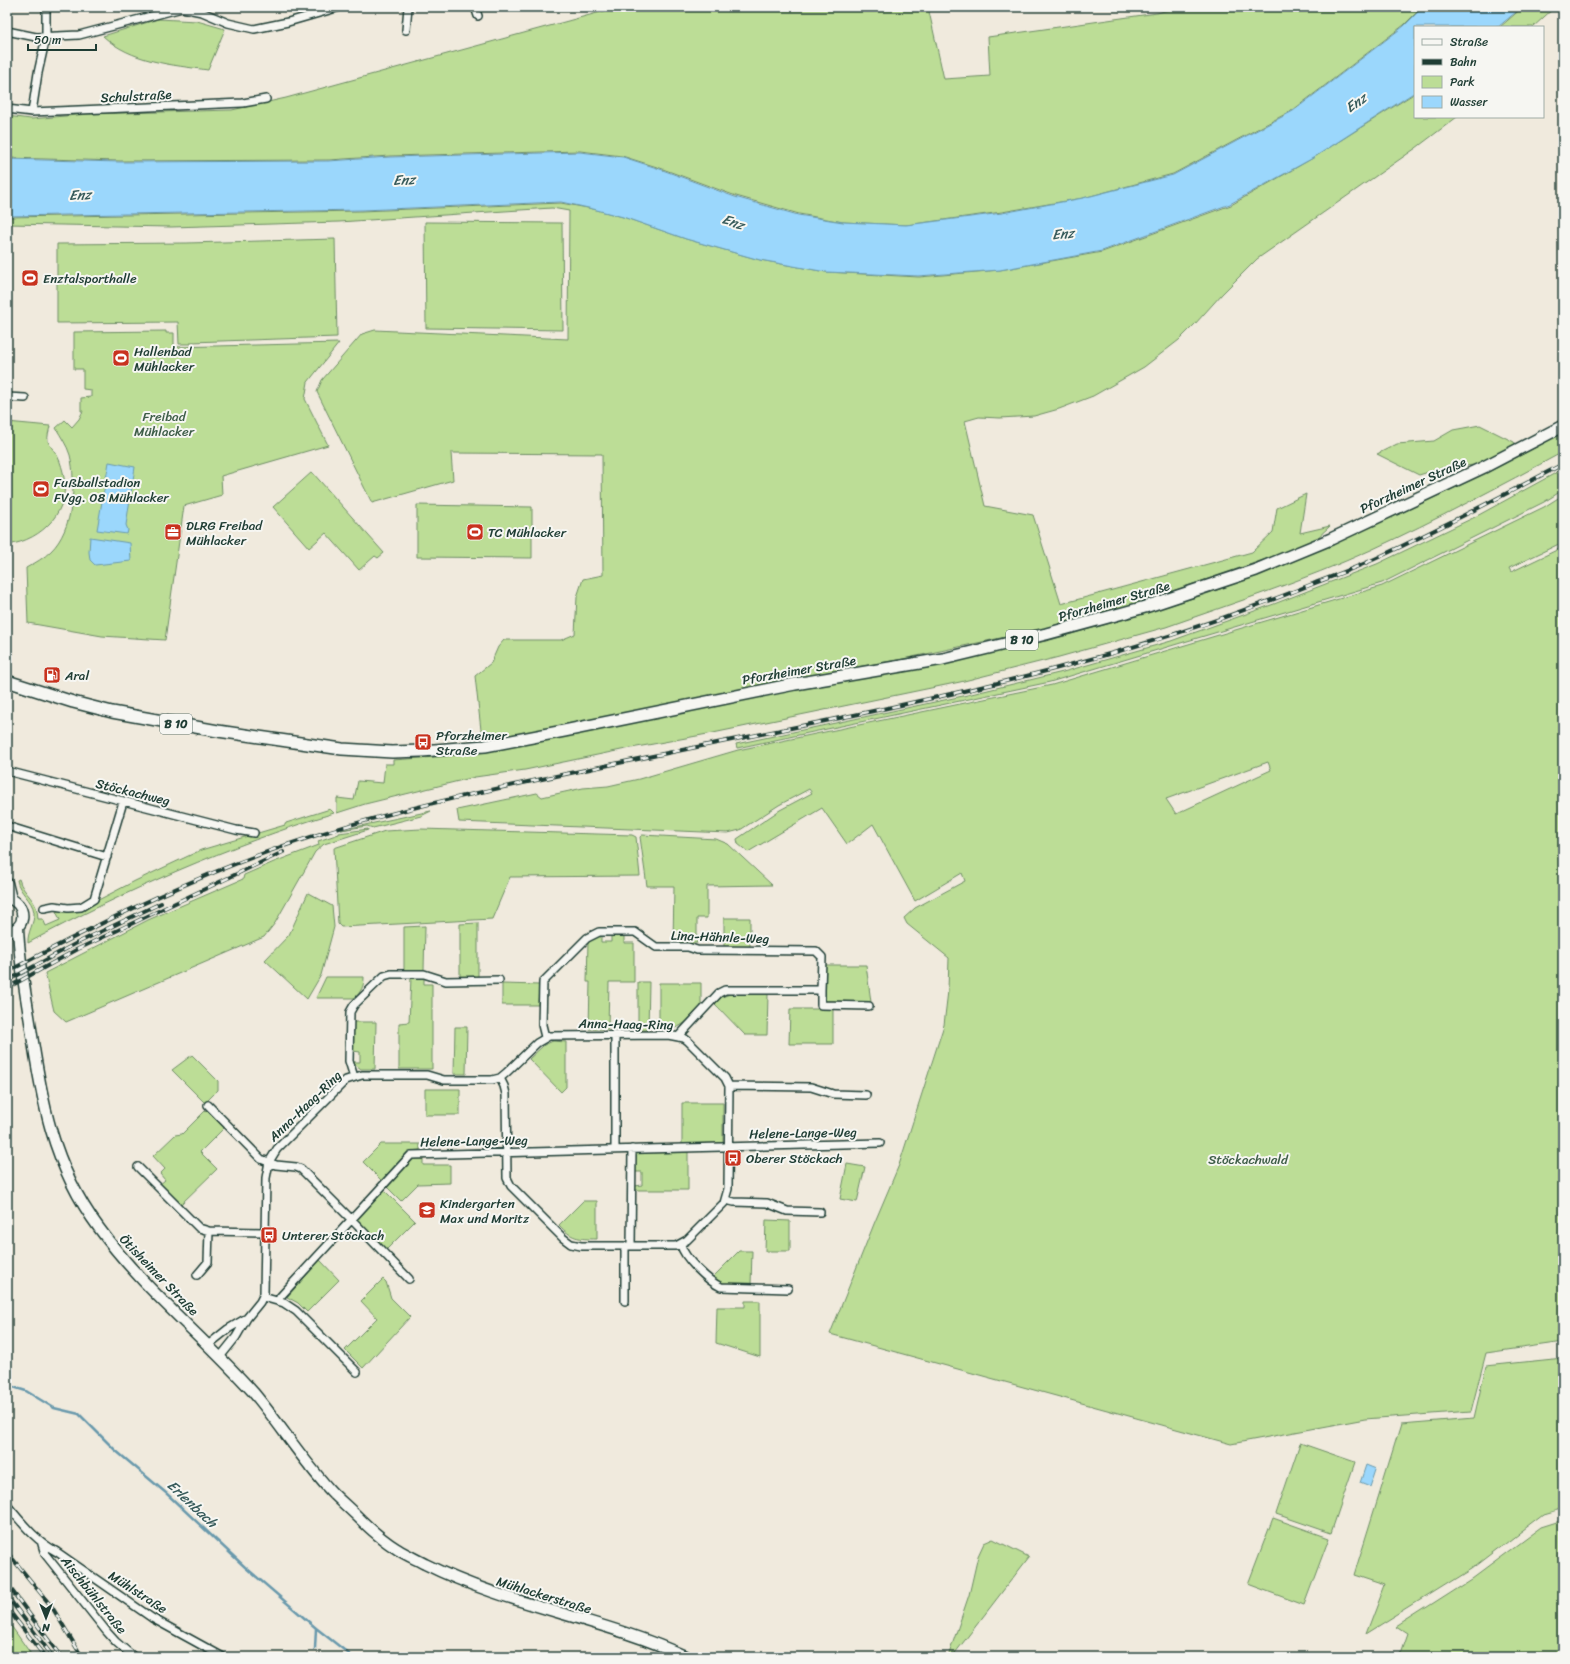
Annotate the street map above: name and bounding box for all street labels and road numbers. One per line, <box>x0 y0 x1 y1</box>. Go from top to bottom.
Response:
street label: Schulstraße <box>100 83 172 109</box>
street label: Pforzheimer Straße <box>1356 450 1470 520</box>
street label: Pforzheimer Straße <box>1055 574 1173 628</box>
road number: B 10 <box>1006 630 1038 650</box>
street label: Pforzheimer Straße <box>740 649 858 691</box>
road number: B 10 <box>160 714 192 734</box>
street label: Stöckachweg <box>93 772 173 812</box>
street label: Lina-Hähnle-Weg <box>670 924 770 950</box>
street label: Anna-Haag-Ring <box>577 1012 674 1036</box>
street label: Anna-Haag-Ring <box>262 1064 347 1148</box>
street label: Helene-Lange-Weg <box>749 1121 857 1145</box>
street label: Helene-Lange-Weg <box>420 1129 528 1153</box>
street label: Ötisheimer Straße <box>114 1229 204 1321</box>
street label: Aischbühlstraße <box>54 1550 133 1639</box>
street label: Mühlstraße <box>104 1564 172 1620</box>
street label: Mühlackerstraße <box>494 1570 595 1620</box>

